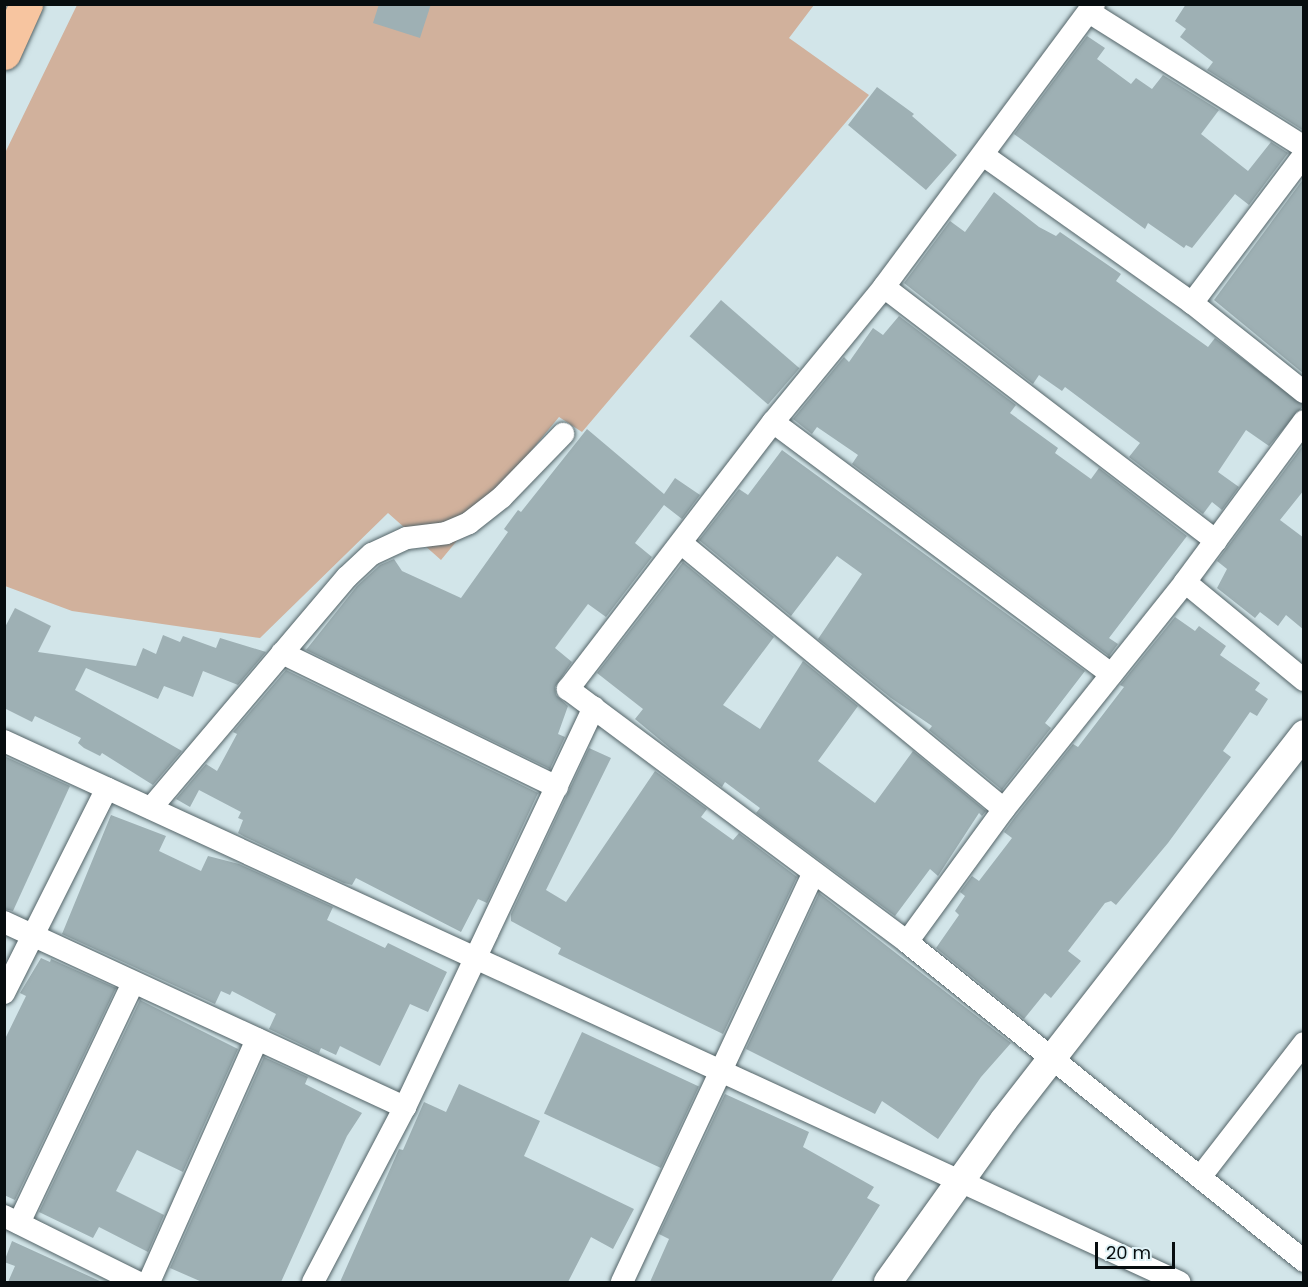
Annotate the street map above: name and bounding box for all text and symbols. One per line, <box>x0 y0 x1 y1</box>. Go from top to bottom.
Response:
scale bar <box>1098 1230 1178 1268</box>
text: 20 m <box>1106 1240 1151 1265</box>

